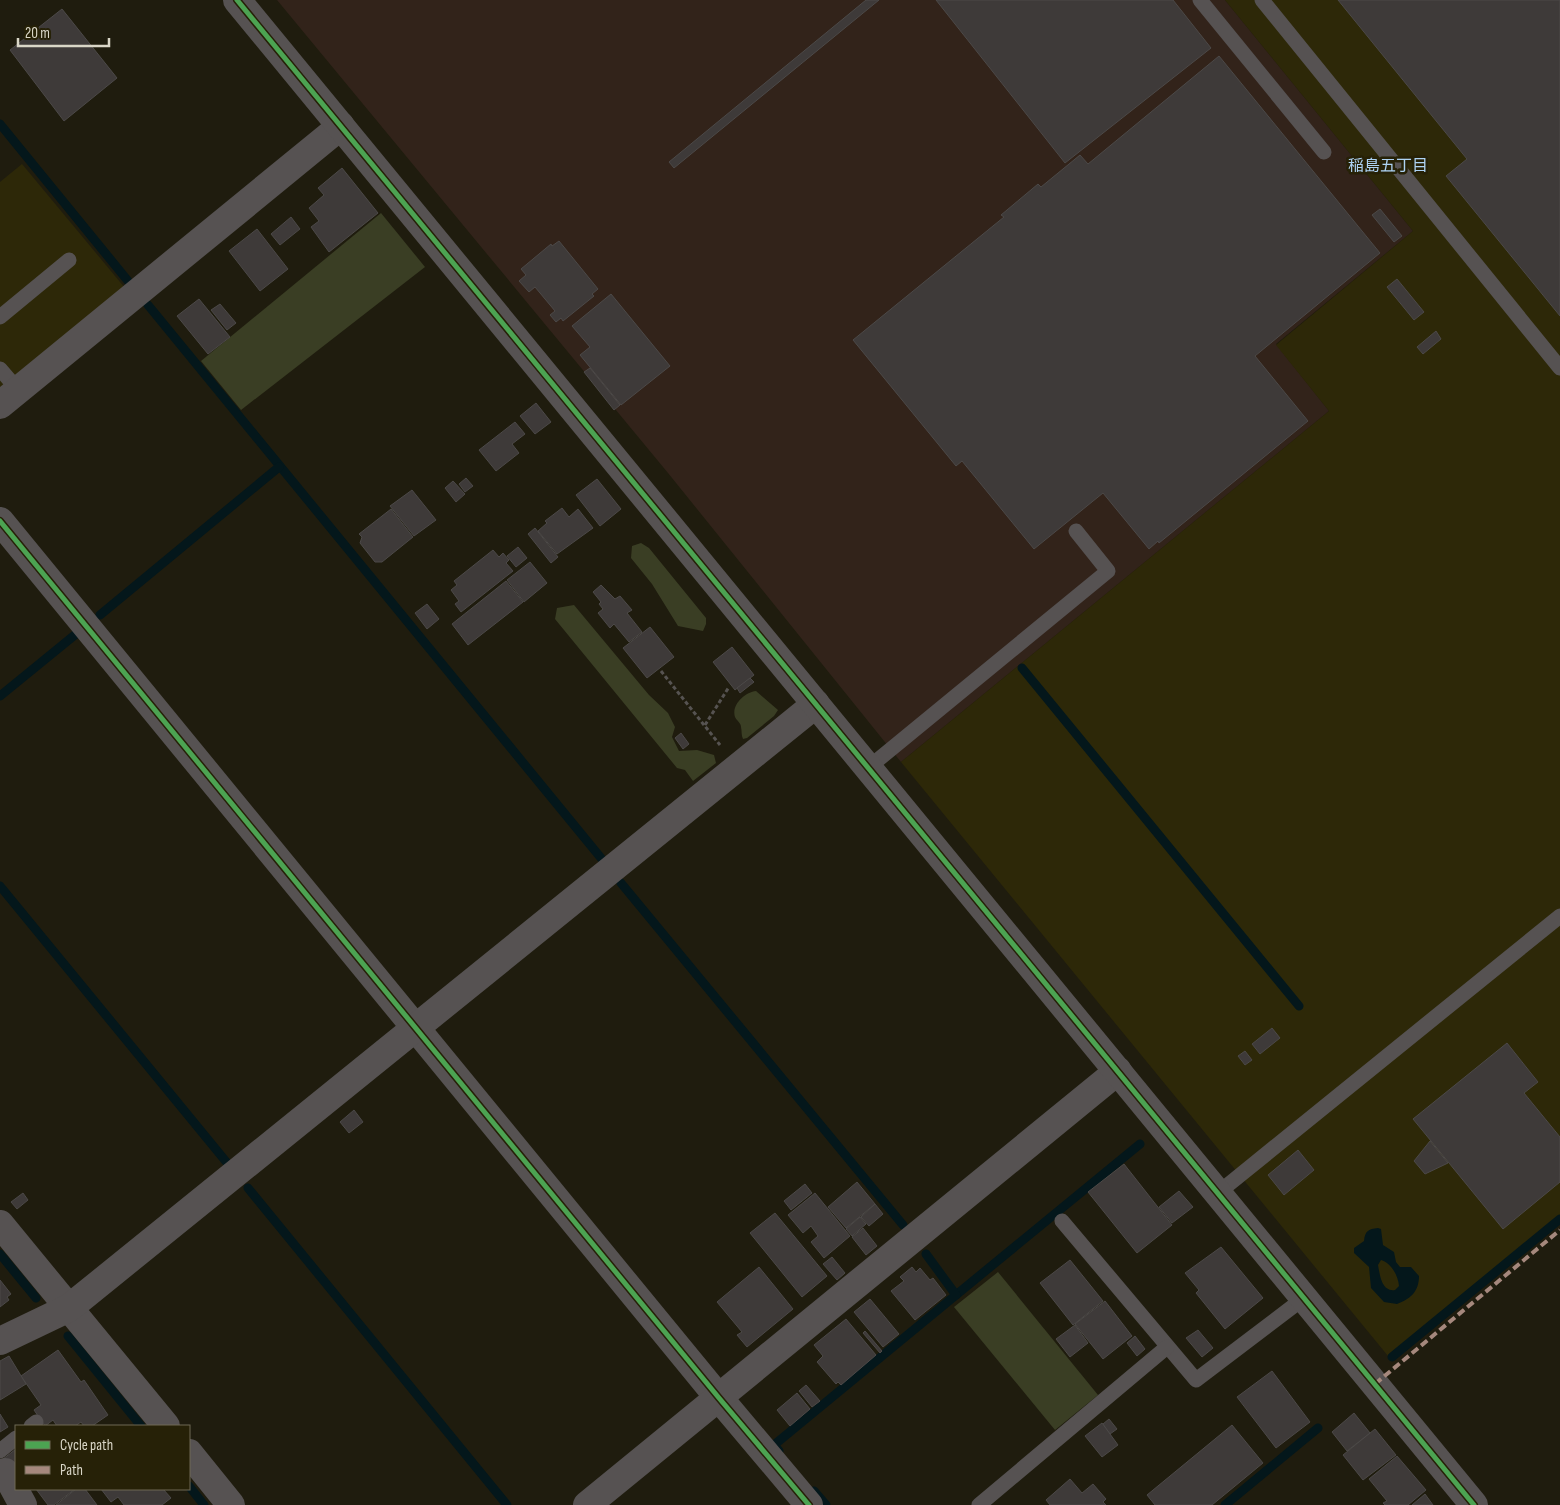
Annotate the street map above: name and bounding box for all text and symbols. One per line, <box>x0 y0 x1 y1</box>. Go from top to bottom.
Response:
scale bar <box>18 15 109 47</box>
text: 20 m <box>25 24 50 43</box>
district label: 稲島五丁目 <box>1348 157 1428 176</box>
legend <box>15 1425 190 1490</box>
text: Cycle path <box>60 1436 113 1455</box>
text: Path <box>60 1461 83 1480</box>

